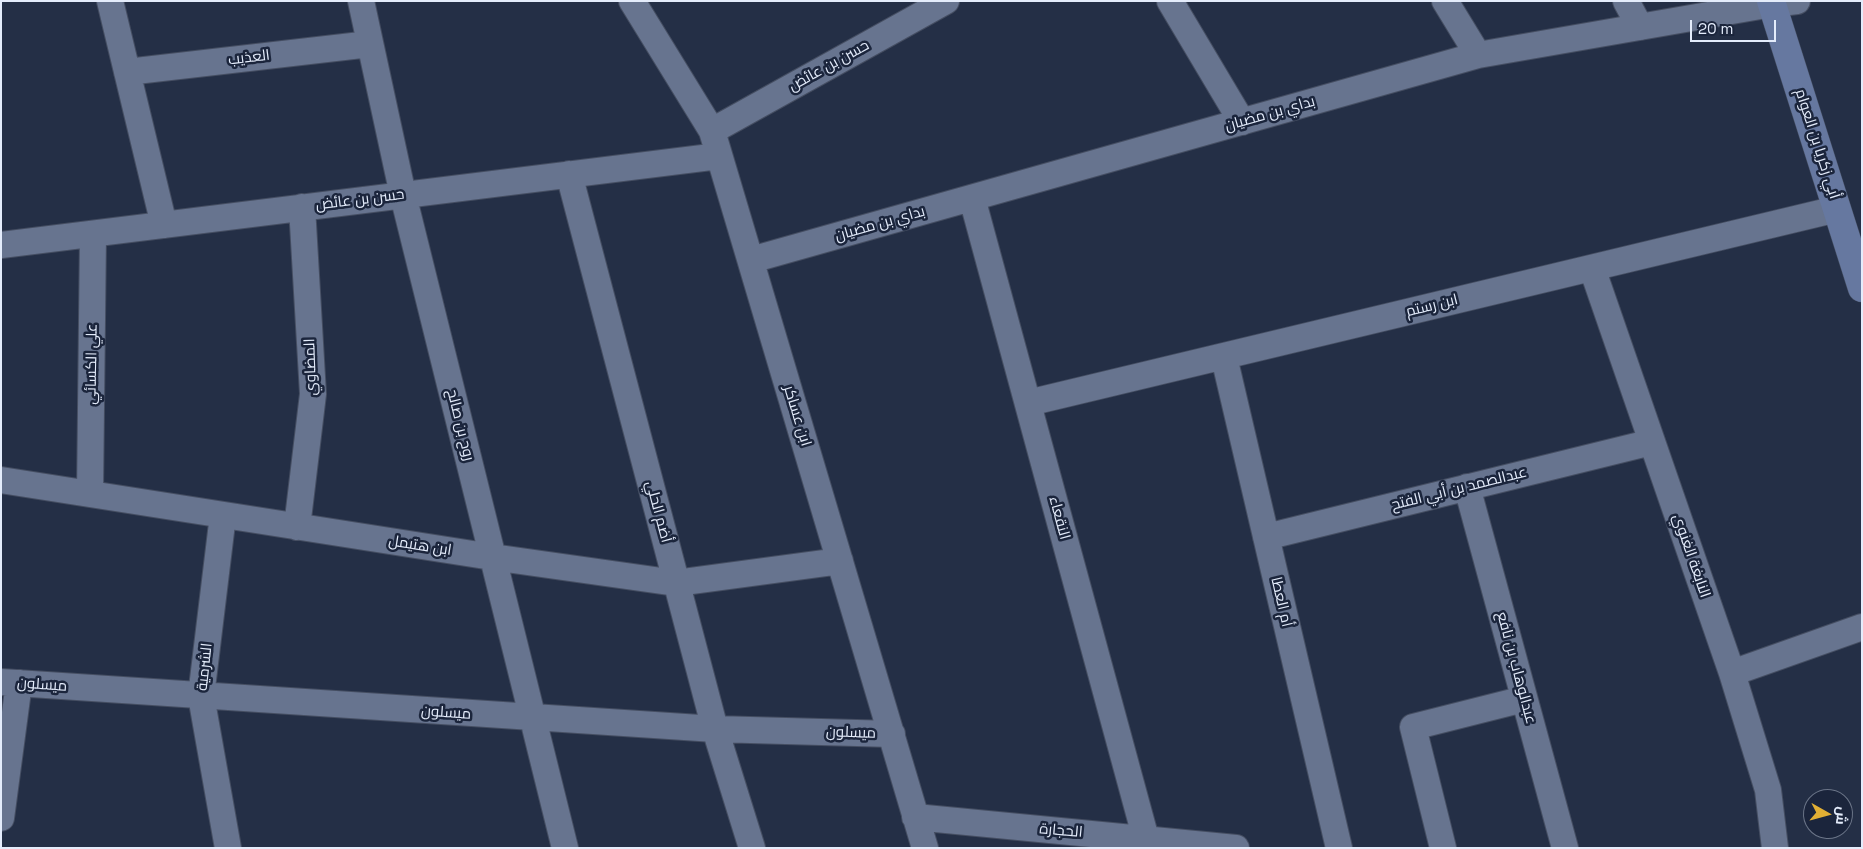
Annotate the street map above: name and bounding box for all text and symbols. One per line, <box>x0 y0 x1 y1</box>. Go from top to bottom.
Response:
scale bar <box>1693 10 1779 42</box>
text: 20 m <box>1698 19 1733 38</box>
street label: حسن بن عائض <box>786 36 872 96</box>
street label: العذيب <box>227 47 271 69</box>
street label: أبي زكريا بن العوام <box>1791 87 1843 201</box>
street label: بداي بن مضيان <box>1223 93 1317 135</box>
street label: حسن بن عائض <box>315 186 405 214</box>
street label: بداي بن مضيان <box>833 203 927 245</box>
street label: ابن رستم <box>1404 291 1460 321</box>
street label: علي الكسائي <box>82 323 102 405</box>
street label: المضاوي <box>301 338 321 396</box>
street label: ابن عساكر <box>779 384 815 448</box>
street label: روح بن صالح <box>442 387 478 463</box>
street label: عبدالصمد بن أبي الفتح <box>1389 463 1529 515</box>
street label: أضم الحلي <box>641 479 675 545</box>
street label: النقعاء <box>1045 494 1073 542</box>
street label: النابغة الغنوي <box>1668 512 1714 600</box>
street label: ابن هتيمل <box>387 532 453 560</box>
street label: أم العطا <box>1267 575 1295 629</box>
street label: عبدالوهاب بن نافع <box>1492 610 1540 726</box>
street label: الشرمية <box>194 642 216 692</box>
street label: ميسلون <box>16 674 68 696</box>
street label: ميسلون <box>420 702 472 724</box>
street label: ميسلون <box>826 723 876 743</box>
north arrow <box>1803 789 1853 839</box>
text: ش <box>1832 806 1852 826</box>
street label: الحجارة <box>1039 820 1083 842</box>

